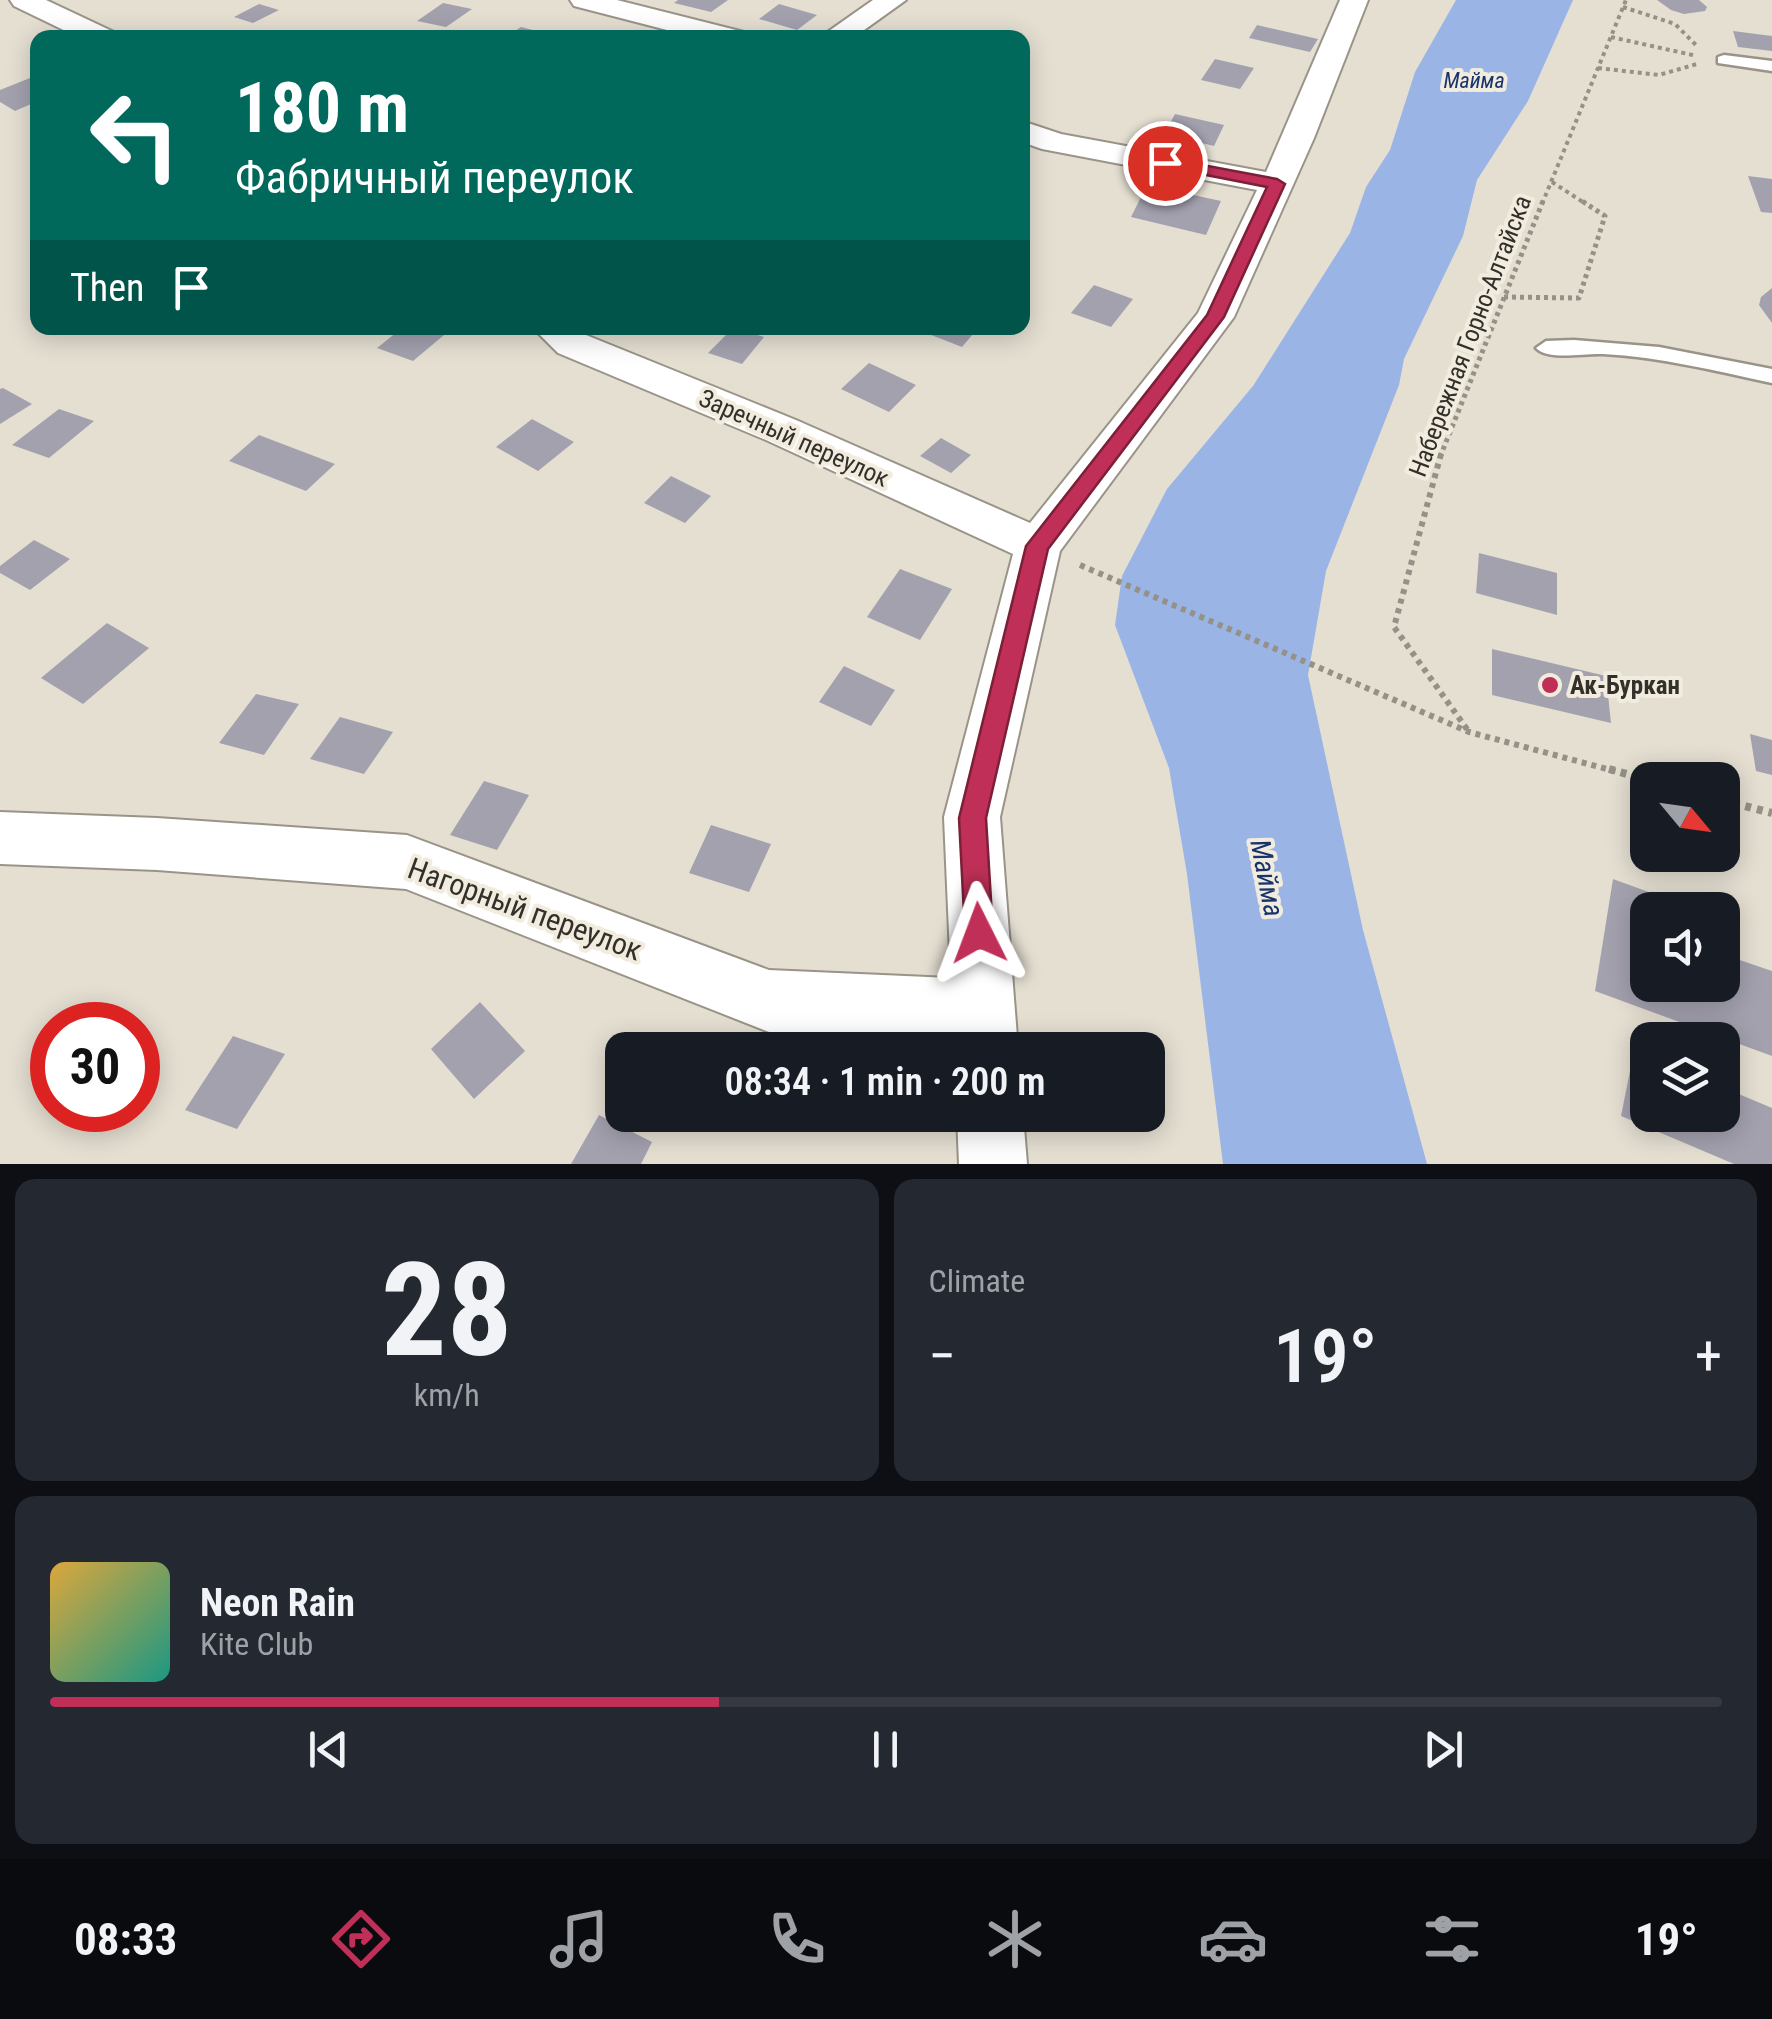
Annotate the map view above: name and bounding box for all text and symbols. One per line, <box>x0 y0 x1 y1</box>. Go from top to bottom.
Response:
text: 180 m <box>235 67 409 149</box>
water label: Майма <box>1443 68 1505 93</box>
icon: left <box>70 70 200 200</box>
pin <box>1123 121 1208 206</box>
icon: arrive <box>1138 136 1193 191</box>
text: Фабричный переулок <box>235 151 634 204</box>
street label: Набережная Горно-Алтайска <box>1403 191 1537 481</box>
icon: arrive <box>164 260 219 315</box>
text: Then <box>70 266 144 310</box>
street label: Заречный переулок <box>695 383 893 493</box>
place label: Ак-Буркан <box>1570 671 1680 700</box>
marker: Ак-Буркан <box>1539 674 1561 696</box>
north arrow <box>1630 762 1740 872</box>
map controls <box>1630 762 1740 1132</box>
water label: Майма <box>1243 837 1291 919</box>
street label: Нагорный переулок <box>403 850 647 968</box>
position arrow <box>927 881 1031 985</box>
button: sound <box>1630 892 1740 1002</box>
speed limit sign: 30 <box>30 1002 160 1132</box>
button: layers <box>1630 1022 1740 1132</box>
text: 08:34 · 1 min · 200 m <box>725 1060 1045 1104</box>
text: 28 <box>381 1234 512 1387</box>
text: Climate <box>929 1262 1025 1300</box>
text: 19° <box>1273 1312 1378 1400</box>
text: − <box>929 1324 956 1388</box>
text: + <box>1695 1324 1722 1388</box>
text: km/h <box>414 1376 480 1414</box>
text: Neon Rain <box>200 1581 355 1625</box>
text: Kite Club <box>200 1625 313 1663</box>
icon: previous <box>301 1722 356 1777</box>
icon: pause <box>858 1722 913 1777</box>
icon: next <box>1416 1722 1471 1777</box>
icon: directions <box>326 1904 396 1974</box>
icon: music <box>544 1904 614 1974</box>
icon: phone <box>762 1904 832 1974</box>
icon: climate <box>980 1904 1050 1974</box>
icon: car <box>1198 1904 1268 1974</box>
icon: filters <box>1417 1904 1487 1974</box>
text: 08:33 <box>74 1913 177 1966</box>
text: 19° <box>1635 1913 1698 1966</box>

